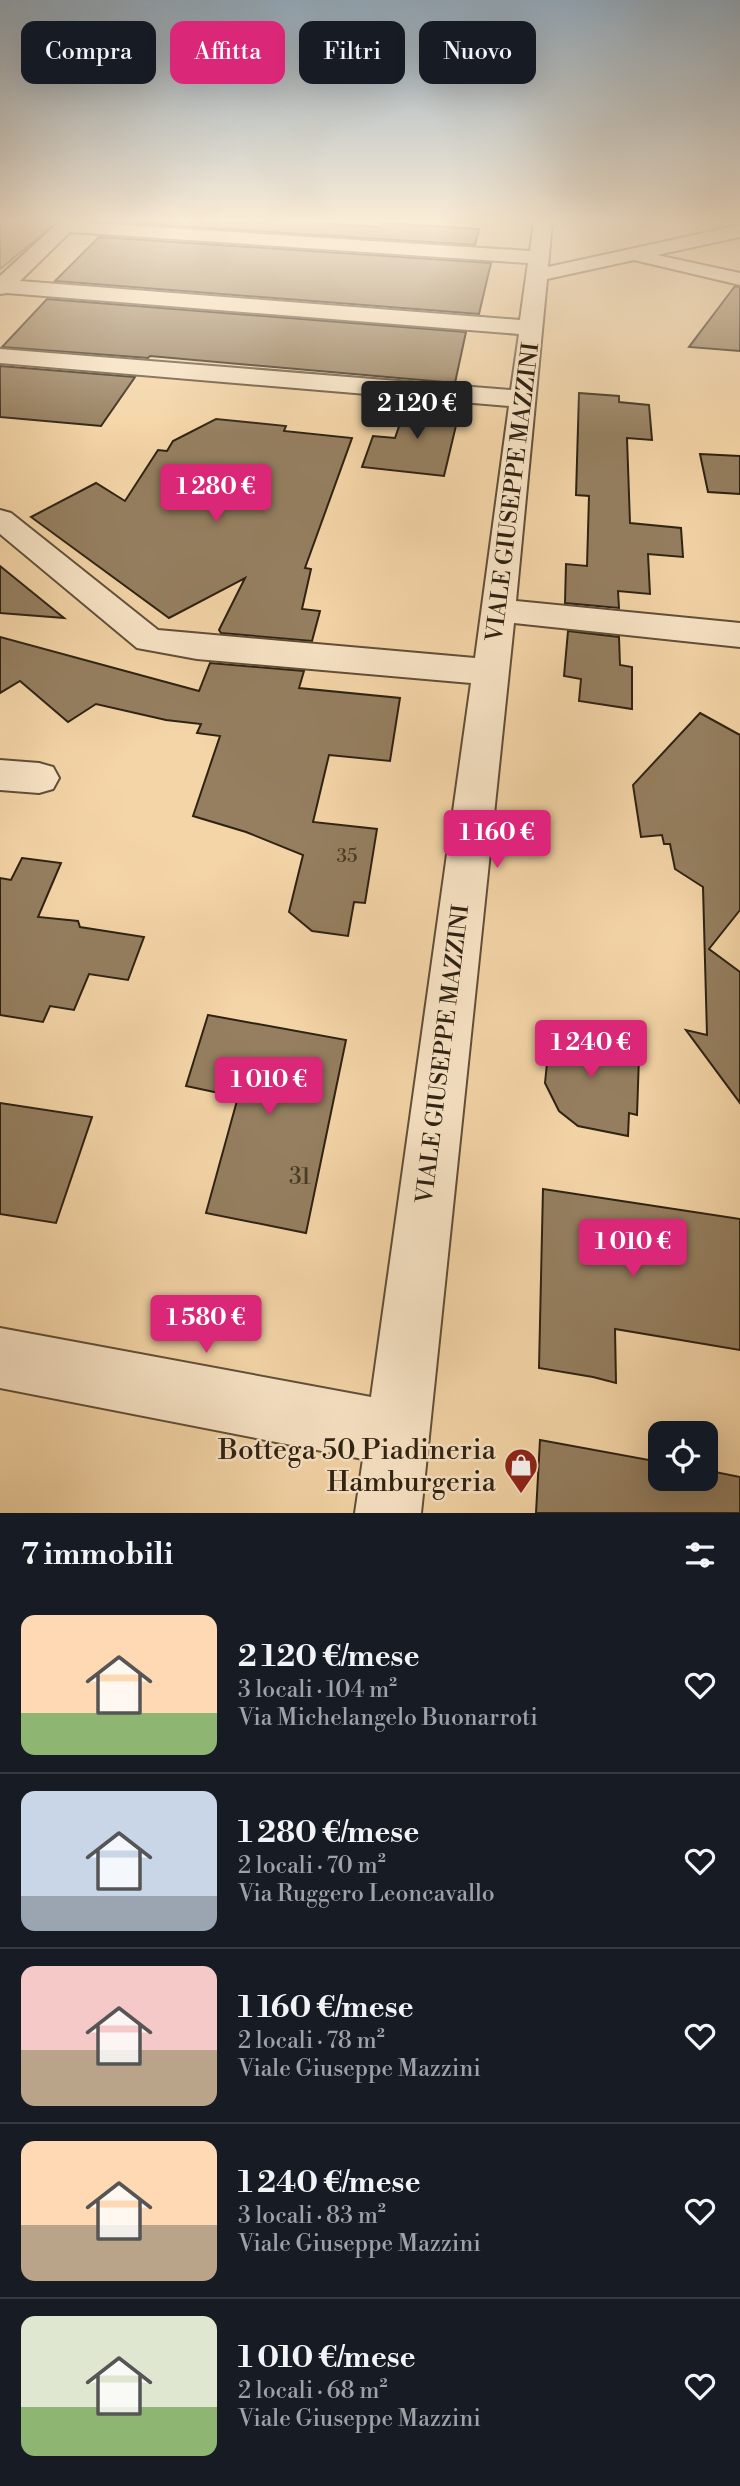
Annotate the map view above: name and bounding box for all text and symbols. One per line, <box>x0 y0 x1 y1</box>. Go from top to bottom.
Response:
chip: Compra <box>21 21 156 84</box>
chip: Affitta <box>170 21 285 84</box>
chip: Filtri <box>299 21 405 84</box>
chip: Nuovo <box>419 21 536 84</box>
street label: VIALE GIUSEPPE MAZZINI <box>481 341 545 644</box>
pin: 2 120 € <box>352 382 482 441</box>
text: 2 120 € <box>377 390 457 418</box>
pin: 1 280 € <box>151 464 281 524</box>
text: 1 280 € <box>176 473 256 501</box>
pin: 1 160 € <box>432 810 562 870</box>
text: 1 160 € <box>460 819 534 847</box>
house number: 35 <box>337 844 357 868</box>
street label: VIALE GIUSEPPE MAZZINI <box>411 903 475 1206</box>
pin: 1 240 € <box>526 1020 656 1080</box>
text: 1 240 € <box>551 1029 631 1057</box>
pin: 1 010 € <box>204 1058 334 1117</box>
text: 1 010 € <box>231 1066 307 1094</box>
house number: 31 <box>289 1163 311 1191</box>
pin: 1 010 € <box>568 1220 698 1279</box>
text: 1 010 € <box>595 1228 671 1256</box>
pin: 1 580 € <box>141 1296 271 1355</box>
text: 1 580 € <box>166 1304 246 1332</box>
map controls <box>648 1421 718 1491</box>
button: locate <box>648 1421 718 1491</box>
place label: Bottega 50 Piadineria Hamburgeria <box>217 1433 497 1500</box>
shop icon: Bottega 50 Piadineria Hamburgeria <box>502 1446 540 1495</box>
text: 7 immobili <box>21 1536 173 1574</box>
icon: filters <box>681 1536 719 1574</box>
text: 2 120 €/mese <box>238 1638 420 1676</box>
icon: home <box>77 1643 161 1727</box>
icon: heart <box>681 1666 719 1704</box>
text: 3 locali · 104 m² <box>238 1676 397 1704</box>
text: Via Michelangelo Buonarroti <box>238 1704 538 1732</box>
text: 1 280 €/mese <box>238 1814 419 1852</box>
icon: home <box>77 1819 161 1903</box>
icon: heart <box>681 1842 719 1880</box>
text: 2 locali · 70 m² <box>238 1852 386 1880</box>
text: Via Ruggero Leoncavallo <box>238 1880 495 1908</box>
text: 1 160 €/mese <box>238 1989 414 2027</box>
icon: home <box>77 1994 161 2078</box>
icon: heart <box>681 2017 719 2055</box>
text: 2 locali · 78 m² <box>238 2027 385 2055</box>
text: Viale Giuseppe Mazzini <box>238 2055 481 2083</box>
text: 1 240 €/mese <box>238 2164 421 2202</box>
icon: home <box>77 2169 161 2253</box>
icon: heart <box>681 2192 719 2230</box>
text: 3 locali · 83 m² <box>238 2202 386 2230</box>
text: Viale Giuseppe Mazzini <box>238 2230 481 2258</box>
text: 1 010 €/mese <box>238 2339 416 2377</box>
icon: home <box>77 2344 161 2428</box>
icon: heart <box>681 2367 719 2405</box>
text: 2 locali · 68 m² <box>238 2377 388 2405</box>
text: Viale Giuseppe Mazzini <box>238 2405 481 2433</box>

